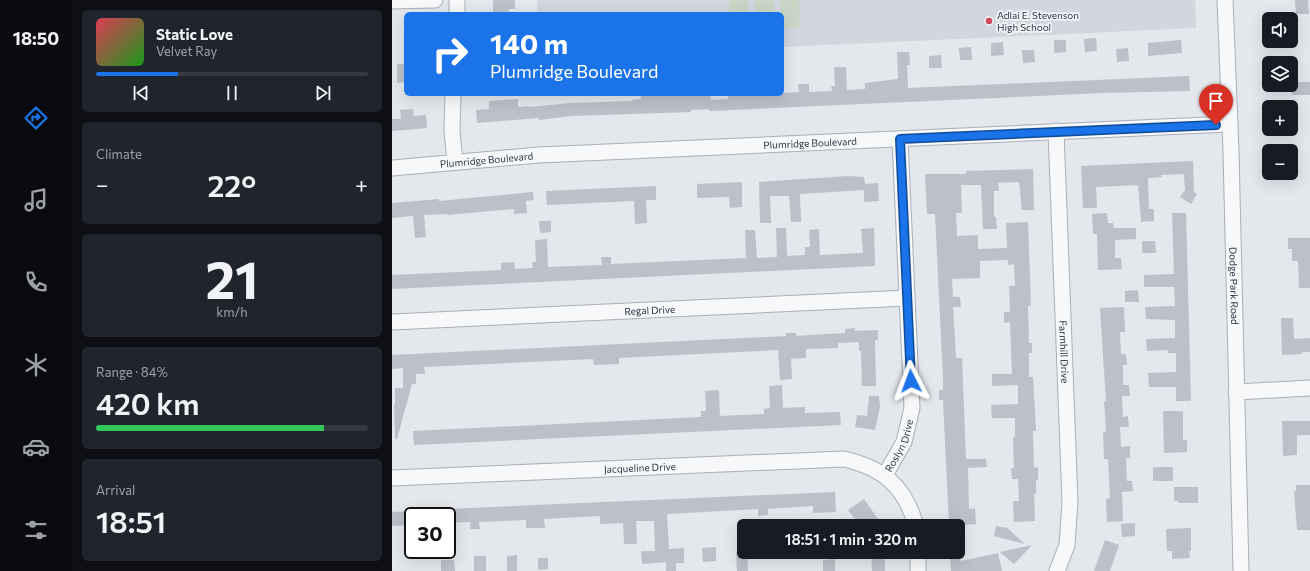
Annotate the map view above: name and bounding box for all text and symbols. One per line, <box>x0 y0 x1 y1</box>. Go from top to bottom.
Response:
place label: Adlai E. Stevenson High School <box>997 9 1079 33</box>
map controls <box>1262 12 1298 180</box>
button: sound <box>1262 12 1298 48</box>
marker: Adlai E. Stevenson High School <box>984 16 994 26</box>
text: Static Love <box>156 25 233 43</box>
text: 140 m <box>490 26 568 60</box>
text: 18:50 <box>13 27 59 49</box>
icon: right <box>424 28 476 80</box>
text: Velvet Ray <box>156 43 217 59</box>
button: layers <box>1262 56 1298 92</box>
text: Plumridge Boulevard <box>490 60 658 82</box>
icon: previous <box>130 82 152 104</box>
icon: pause <box>221 82 243 104</box>
icon: next <box>312 82 334 104</box>
pin <box>1199 84 1233 125</box>
icon: arrive <box>1205 90 1227 112</box>
button: + <box>1262 100 1298 136</box>
icon: directions <box>22 104 50 132</box>
street label: Plumridge Boulevard <box>763 135 857 151</box>
button: − <box>1262 144 1298 180</box>
text: Climate <box>96 146 142 162</box>
street label: Plumridge Boulevard <box>439 150 534 170</box>
text: 22° <box>207 166 256 203</box>
text: − <box>96 171 109 198</box>
text: + <box>355 171 368 198</box>
icon: music <box>22 186 50 214</box>
text: 21 <box>205 246 259 310</box>
street label: Dodge Park Road <box>1227 247 1241 325</box>
icon: phone <box>22 268 50 296</box>
street label: Regal Drive <box>624 303 675 317</box>
text: km/h <box>216 304 248 320</box>
street label: Farmhill Drive <box>1057 320 1072 384</box>
icon: climate <box>22 351 50 379</box>
position arrow <box>890 360 932 402</box>
text: Range · 84% <box>96 364 168 380</box>
text: 420 km <box>96 384 199 421</box>
street label: Roslyn Drive <box>882 418 915 474</box>
icon: car <box>22 433 50 461</box>
street label: Jacqueline Drive <box>604 460 676 475</box>
text: Arrival <box>96 482 135 498</box>
text: 18:51 <box>96 502 166 539</box>
speed limit sign: 30 <box>404 507 456 559</box>
icon: filters <box>22 516 50 544</box>
text: 18:51 · 1 min · 320 m <box>785 530 917 548</box>

